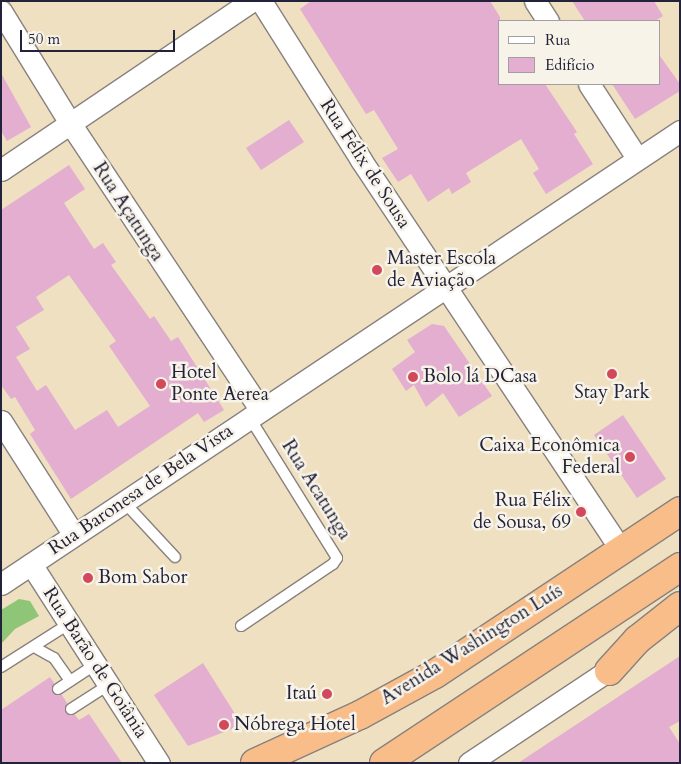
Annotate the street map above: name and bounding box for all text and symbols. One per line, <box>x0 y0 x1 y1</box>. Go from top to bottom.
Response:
scale bar <box>22 20 178 52</box>
legend <box>498 20 661 85</box>
text: 50 m <box>28 29 60 49</box>
text: Rua <box>545 30 570 50</box>
text: Edifício <box>545 55 594 75</box>
street label: Rua Félix de Sousa <box>315 95 415 233</box>
street label: Rua Açatunga <box>88 158 168 266</box>
place label: Master Escola de Aviação <box>387 248 496 292</box>
marker: Master Escola de Aviação <box>371 264 383 276</box>
place label: Hotel Ponte Aerea <box>171 362 269 406</box>
place label: Bolo lá DCasa <box>423 366 537 388</box>
marker: Stay Park <box>606 368 618 380</box>
marker: Bolo lá DCasa <box>407 371 419 383</box>
marker: Hotel Ponte Aerea <box>155 378 167 390</box>
place label: Stay Park <box>574 382 650 404</box>
street label: Rua Baronesa de Bela Vista <box>44 420 238 560</box>
place label: Caixa Econômica Federal <box>479 435 620 479</box>
street label: Rua Acatunga <box>276 436 356 544</box>
marker: Caixa Econômica Federal <box>624 451 636 463</box>
place label: Rua Félix de Sousa, 69 <box>473 490 571 534</box>
marker: Rua Félix de Sousa, 69 <box>575 506 587 518</box>
place label: Bom Sabor <box>98 567 187 589</box>
marker: Bom Sabor <box>82 572 94 584</box>
street label: Avenida Washington Luís <box>377 580 567 710</box>
street label: Rua Barão de Goiânia <box>38 583 152 743</box>
place label: Itaú <box>286 683 317 705</box>
marker: Itaú <box>321 688 333 700</box>
place label: Nóbrega Hotel <box>234 714 356 736</box>
marker: Nóbrega Hotel <box>218 719 230 731</box>

